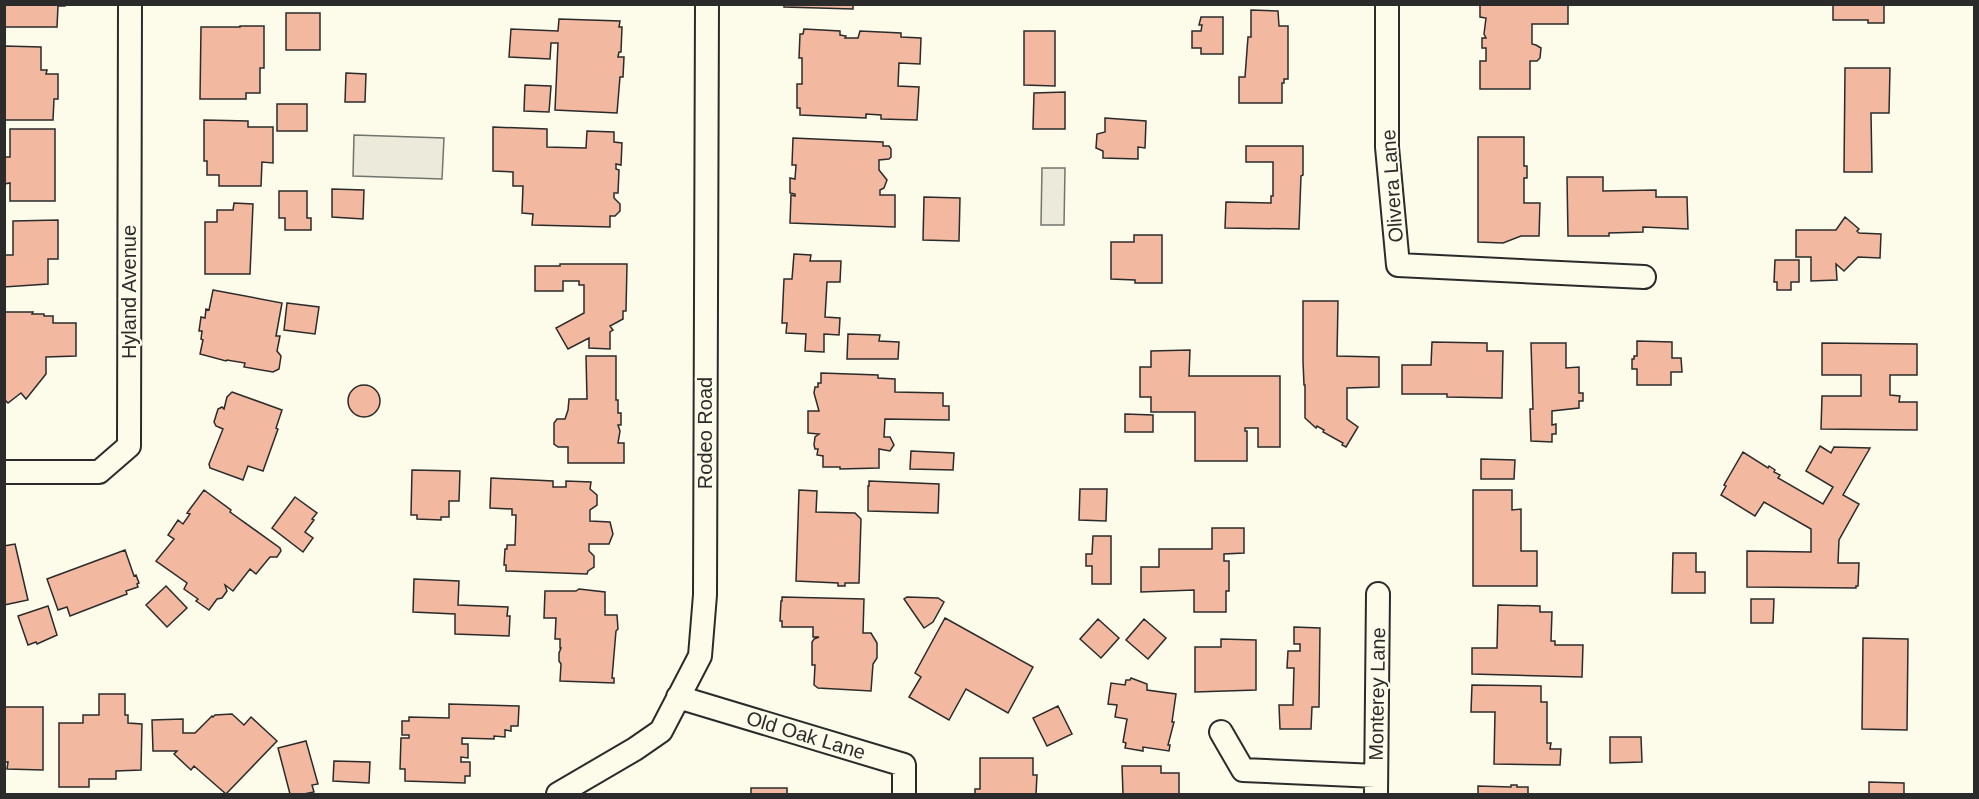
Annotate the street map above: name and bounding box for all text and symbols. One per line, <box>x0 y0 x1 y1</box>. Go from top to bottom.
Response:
street label: Olivera Lane <box>1377 129 1407 243</box>
street label: Hyland Avenue <box>118 225 140 359</box>
street label: Rodeo Road <box>694 377 716 489</box>
street label: Monterey Lane <box>1365 627 1389 761</box>
street label: Old Oak Lane <box>744 706 868 764</box>

